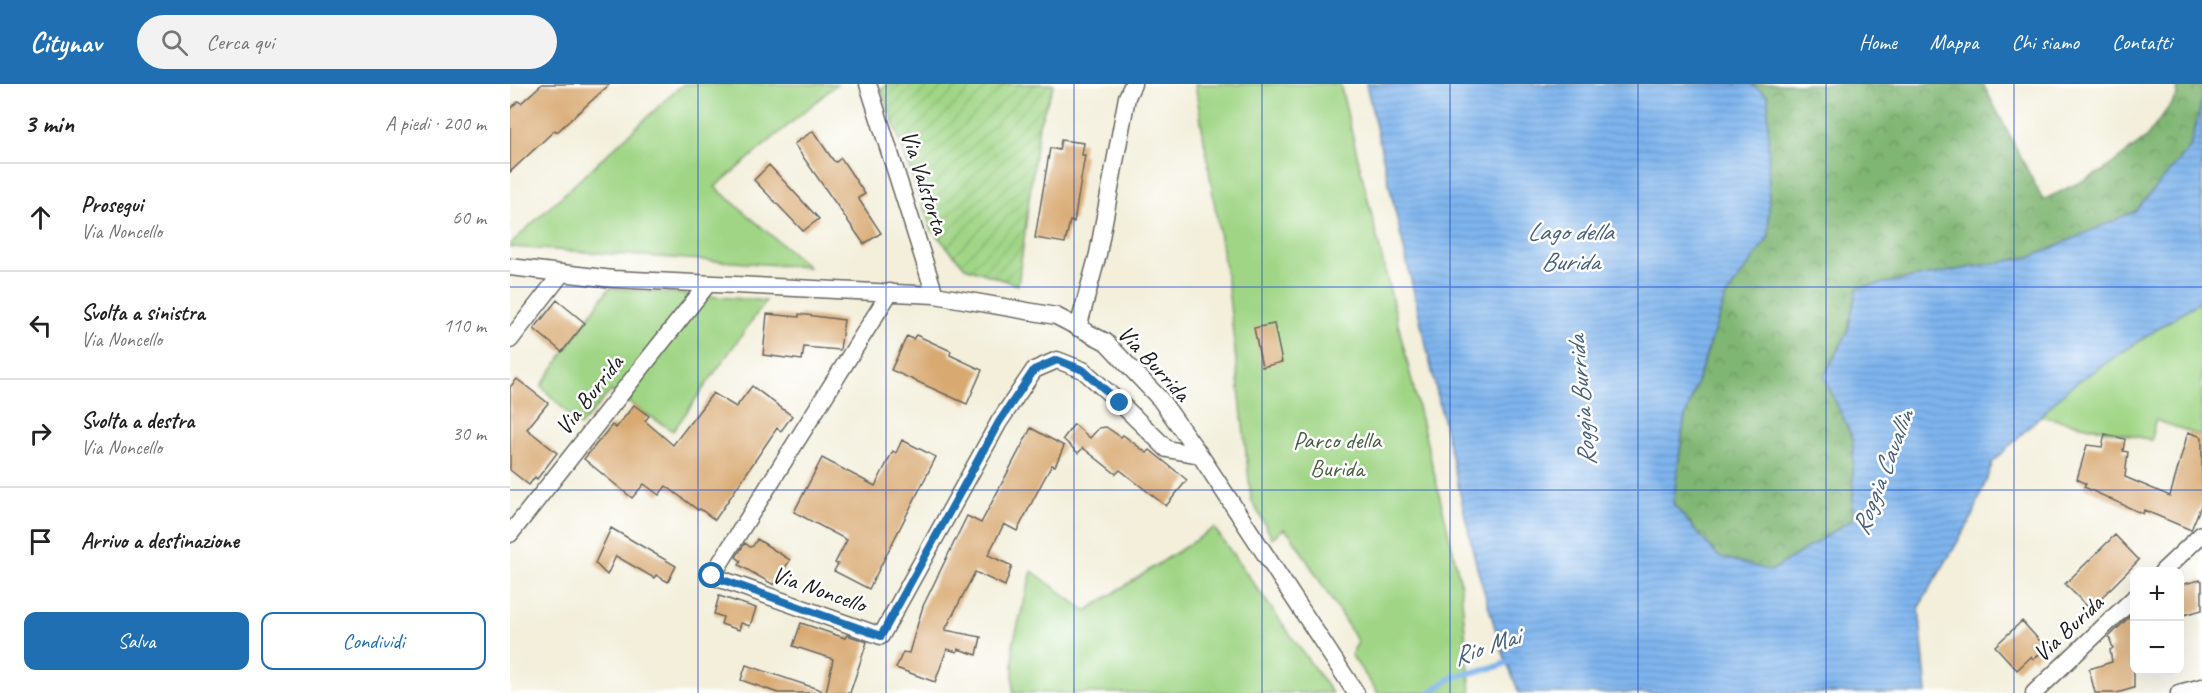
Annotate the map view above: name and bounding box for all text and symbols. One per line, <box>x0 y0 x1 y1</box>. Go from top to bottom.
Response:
search box <box>137 15 557 69</box>
text: Citynav <box>30 25 101 60</box>
icon: search <box>158 26 191 59</box>
text: Cerca qui <box>206 28 274 56</box>
text: Home <box>1859 29 1897 55</box>
text: Mappa <box>1930 29 1978 55</box>
text: Chi siamo <box>2011 29 2079 55</box>
text: Contatti <box>2112 29 2172 55</box>
text: 3 min <box>24 107 74 140</box>
text: A piedi · 200 m <box>385 111 486 136</box>
street label: Via Valstorta <box>894 126 956 239</box>
text: Prosegui <box>81 191 143 219</box>
icon: ahead <box>24 201 57 234</box>
text: 60 m <box>452 205 486 230</box>
water label: Lago della Burida <box>1527 215 1616 278</box>
text: Via Noncello <box>81 219 162 244</box>
text: Svolta a sinistra <box>81 299 205 327</box>
icon: left <box>24 309 57 342</box>
text: 110 m <box>443 313 486 338</box>
street label: Via Burrida <box>1111 319 1198 408</box>
text: Via Noncello <box>81 327 162 352</box>
water label: Roggia Burrida <box>1559 331 1604 468</box>
street label: Via Burrida <box>548 348 631 441</box>
route end <box>1106 389 1132 415</box>
water label: Roggia Cavallin <box>1844 403 1922 539</box>
text: Svolta a destra <box>81 407 194 435</box>
icon: right <box>24 417 57 450</box>
text: 30 m <box>452 421 486 446</box>
park label: Parco della Burida <box>1293 425 1382 483</box>
text: Via Noncello <box>81 435 162 460</box>
icon: arrive <box>24 525 57 558</box>
text: Arrivo a destinazione <box>81 527 239 555</box>
street label: Via Noncello <box>768 559 872 620</box>
route start <box>698 562 724 588</box>
map controls <box>2130 567 2184 675</box>
button: + <box>2130 567 2184 621</box>
street label: Via Burida <box>2027 587 2110 668</box>
button: Salva <box>24 612 249 670</box>
button: Condividi <box>261 612 486 670</box>
water label: Rio Mai <box>1448 618 1530 673</box>
button: − <box>2130 621 2184 675</box>

